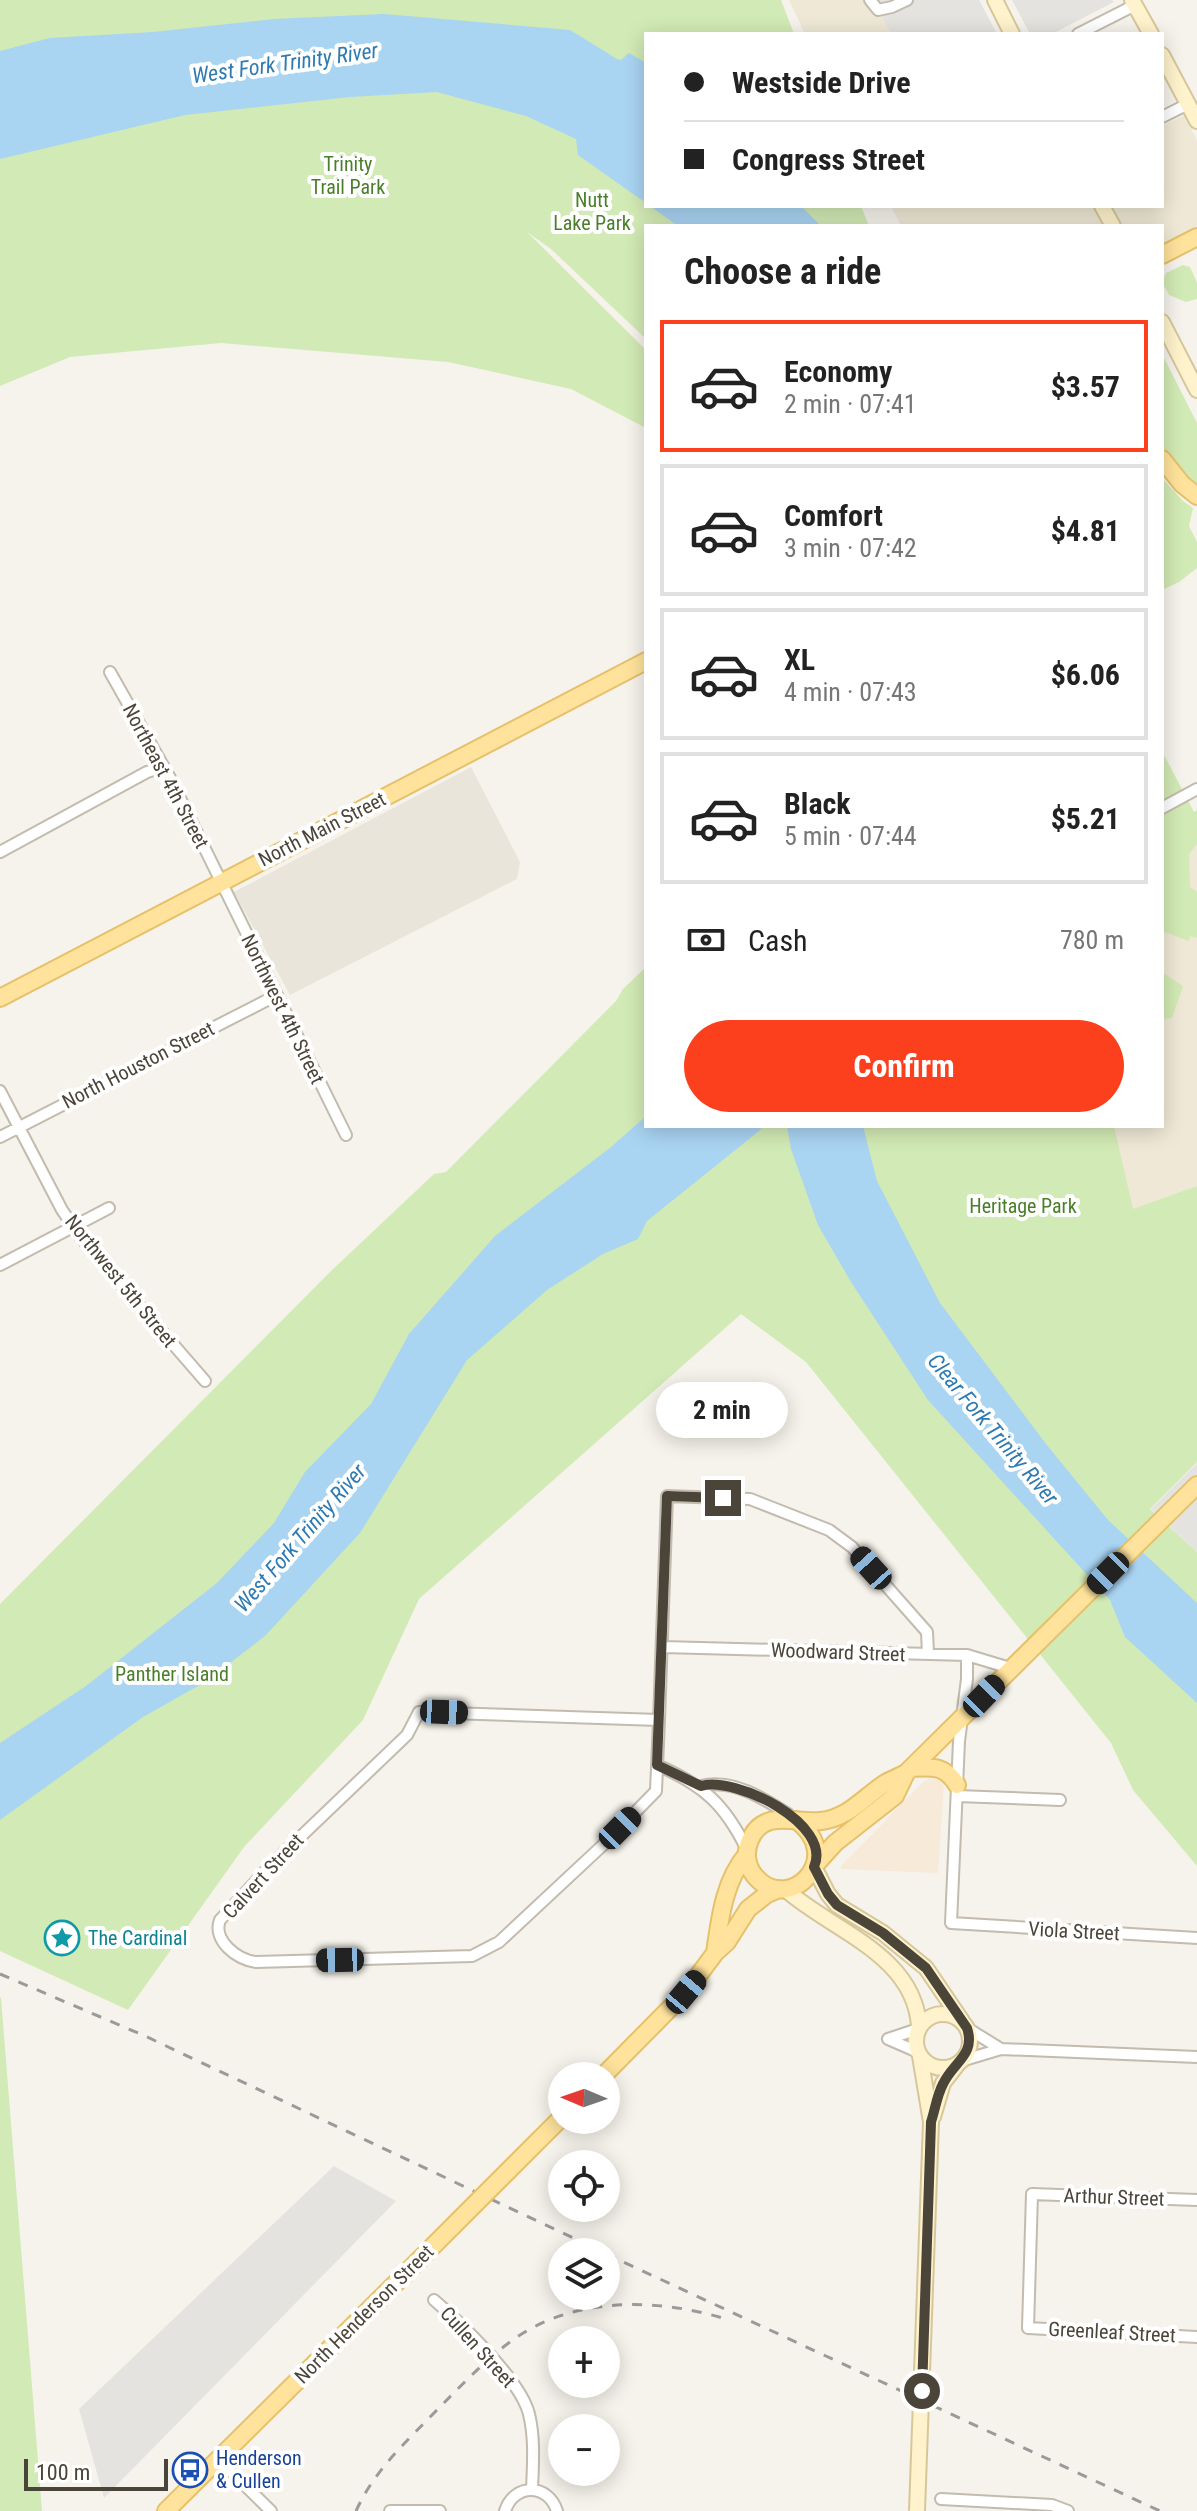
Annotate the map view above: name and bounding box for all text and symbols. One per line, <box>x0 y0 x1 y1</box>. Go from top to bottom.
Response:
water label: West Fork Trinity River <box>191 38 380 88</box>
text: Westside Drive <box>732 65 911 100</box>
text: Congress Street <box>732 142 925 177</box>
park label: Trinity Trail Park <box>311 152 385 199</box>
park label: Nutt Lake Park <box>553 188 631 235</box>
text: Choose a ride <box>684 251 881 293</box>
icon: car <box>688 350 760 422</box>
text: Economy <box>784 354 892 389</box>
text: $3.57 <box>1051 369 1120 404</box>
text: 2 min · 07:41 <box>784 389 917 419</box>
icon: car <box>688 494 760 566</box>
text: Comfort <box>784 498 883 533</box>
text: $4.81 <box>1051 513 1120 548</box>
text: 3 min · 07:42 <box>784 533 917 563</box>
icon: car <box>688 638 760 710</box>
text: XL <box>784 642 815 677</box>
text: $6.06 <box>1051 657 1120 692</box>
text: 4 min · 07:43 <box>784 677 917 707</box>
street label: Northeast 4th Street <box>118 700 214 852</box>
icon: car <box>688 782 760 854</box>
text: Black <box>784 786 851 821</box>
street label: North Main Street <box>254 787 390 871</box>
text: $5.21 <box>1051 801 1120 836</box>
text: 5 min · 07:44 <box>784 821 917 851</box>
icon: cash <box>684 918 728 962</box>
text: Cash <box>748 923 808 958</box>
text: 780 m <box>1060 925 1124 955</box>
street label: Northwest 4th Street <box>236 930 330 1088</box>
street label: North Houston Street <box>58 1016 218 1114</box>
button: Confirm <box>684 1020 1124 1112</box>
park label: Heritage Park <box>969 1194 1077 1218</box>
street label: Northwest 5th Street <box>60 1210 182 1352</box>
water label: Clear Fork Trinity River <box>923 1349 1064 1510</box>
callout: 2 min <box>657 1382 789 1438</box>
text: 2 min <box>693 1395 751 1425</box>
water label: West Fork Trinity River <box>229 1459 371 1617</box>
route end <box>705 1480 741 1516</box>
car <box>846 1542 896 1594</box>
car <box>1083 1548 1133 1598</box>
street label: Woodward Street <box>770 1638 906 1666</box>
park label: Panther Island <box>115 1662 229 1686</box>
car <box>959 1670 1009 1722</box>
car <box>420 1699 468 1725</box>
car <box>595 1803 645 1853</box>
street label: Calvert Street <box>218 1829 308 1923</box>
street label: Viola Street <box>1028 1917 1120 1945</box>
place icon: The Cardinal <box>43 1919 81 1957</box>
place label: The Cardinal <box>88 1926 187 1950</box>
car <box>316 1948 364 1972</box>
car <box>661 1966 711 2018</box>
north arrow <box>548 2062 620 2134</box>
map controls <box>548 2062 620 2486</box>
button: locate <box>548 2150 620 2222</box>
street label: Arthur Street <box>1063 2183 1165 2211</box>
button: layers <box>548 2238 620 2310</box>
street label: North Henderson Street <box>290 2240 438 2388</box>
street label: Cullen Street <box>435 2302 521 2393</box>
street label: Greenleaf Street <box>1048 2317 1176 2347</box>
button: + <box>548 2326 620 2398</box>
route start <box>904 2373 940 2409</box>
button: − <box>548 2414 620 2486</box>
place label: Henderson & Cullen <box>216 2446 302 2493</box>
bus stop icon: Henderson & Cullen <box>171 2451 209 2489</box>
scale bar <box>24 2455 168 2491</box>
text: 100 m <box>36 2460 90 2485</box>

